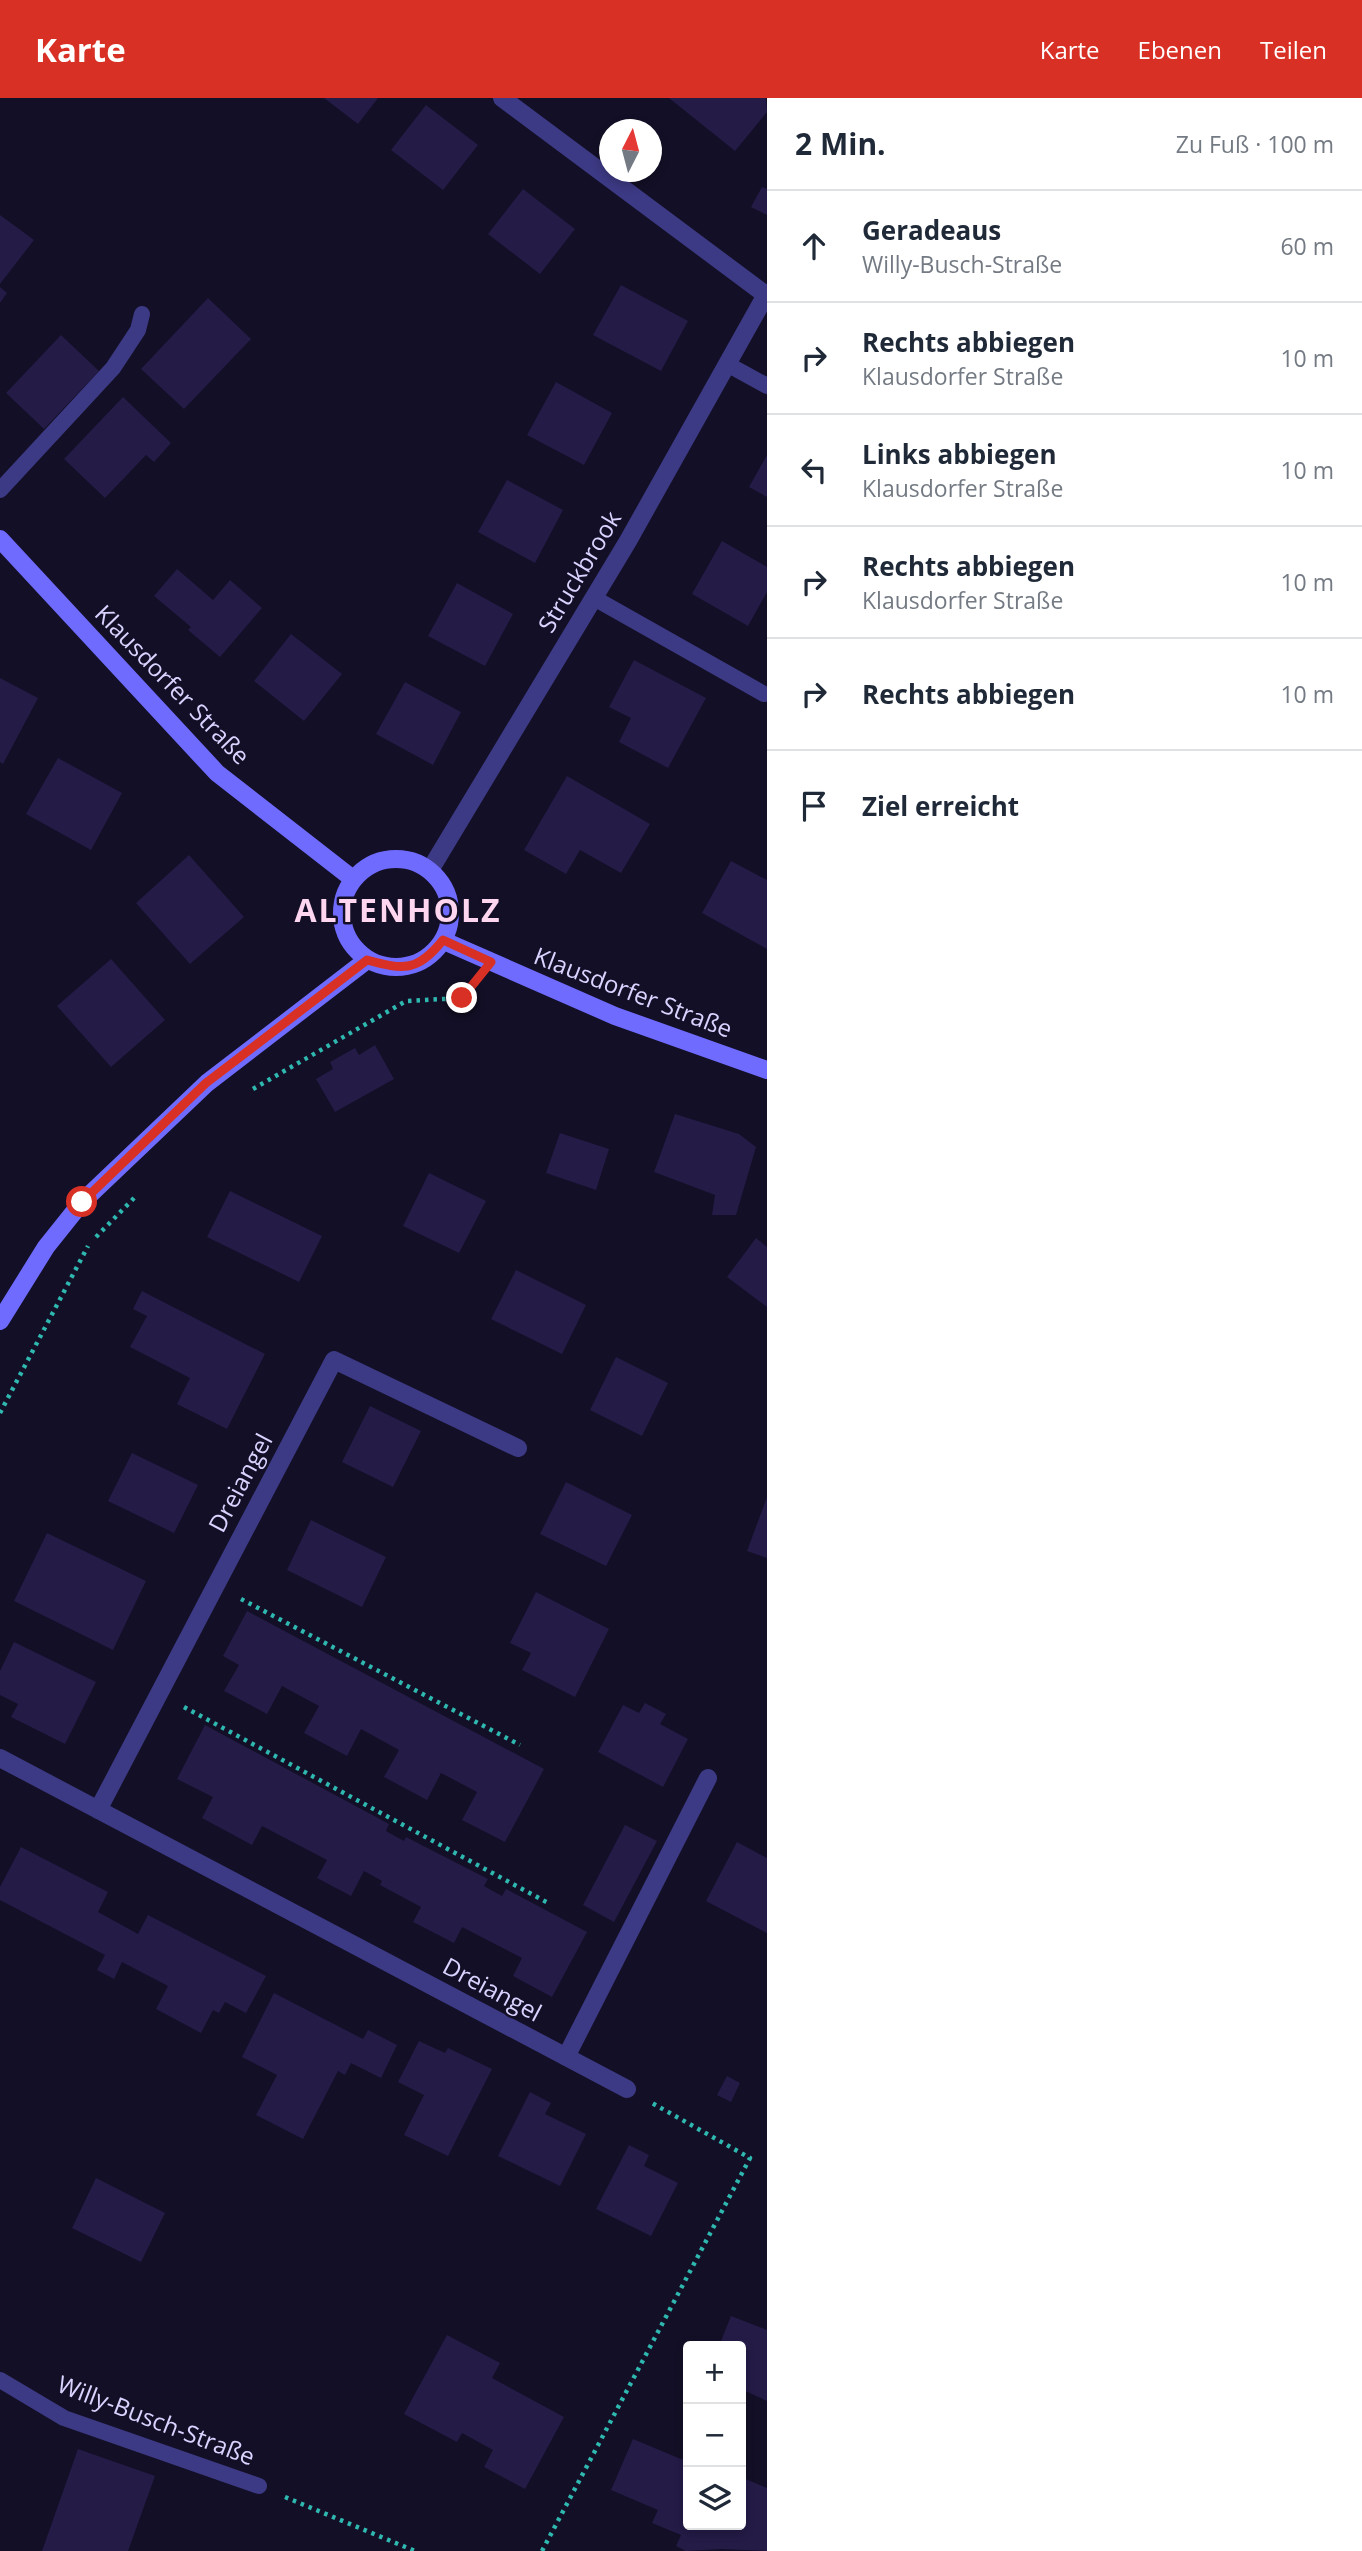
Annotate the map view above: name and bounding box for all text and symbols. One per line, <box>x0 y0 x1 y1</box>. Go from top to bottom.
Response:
text: Karte <box>35 27 126 72</box>
text: Karte <box>1040 33 1100 66</box>
text: Ebenen <box>1138 33 1222 66</box>
text: Teilen <box>1260 33 1327 66</box>
north arrow <box>599 119 662 182</box>
text: 2 Min. <box>795 123 886 164</box>
text: Zu Fuß · 100 m <box>1176 128 1334 160</box>
text: Geradeaus <box>862 212 1001 248</box>
icon: ahead <box>795 227 833 265</box>
text: 60 m <box>1280 230 1334 262</box>
text: Willy-Busch-Straße <box>862 248 1062 280</box>
text: Rechts abbiegen <box>862 324 1075 360</box>
icon: right <box>795 339 833 377</box>
text: 10 m <box>1280 342 1334 374</box>
text: Klausdorfer Straße <box>862 360 1063 392</box>
text: Links abbiegen <box>862 436 1057 472</box>
icon: left <box>795 451 833 489</box>
text: 10 m <box>1280 454 1334 486</box>
text: Klausdorfer Straße <box>862 472 1063 504</box>
street label: Struckbrook <box>529 504 628 638</box>
text: Rechts abbiegen <box>862 548 1075 584</box>
icon: right <box>795 563 833 601</box>
text: 10 m <box>1280 566 1334 598</box>
text: Klausdorfer Straße <box>862 584 1063 616</box>
street label: Klausdorfer Straße <box>88 597 258 771</box>
icon: right <box>795 675 833 713</box>
text: Rechts abbiegen <box>862 676 1075 712</box>
text: 10 m <box>1280 678 1334 710</box>
icon: arrive <box>795 787 833 825</box>
text: Ziel erreicht <box>862 788 1019 824</box>
district label: ALTENHOLZ <box>294 888 502 931</box>
street label: Klausdorfer Straße <box>530 939 737 1045</box>
route end <box>446 982 477 1013</box>
route start <box>66 1186 97 1217</box>
street label: Dreiangel <box>200 1427 279 1537</box>
street label: Dreiangel <box>438 1949 548 2028</box>
map controls <box>683 2341 746 2530</box>
button: + <box>683 2341 746 2404</box>
street label: Willy-Busch-Straße <box>53 2367 260 2472</box>
button: − <box>683 2404 746 2467</box>
button: layers <box>683 2467 746 2530</box>

